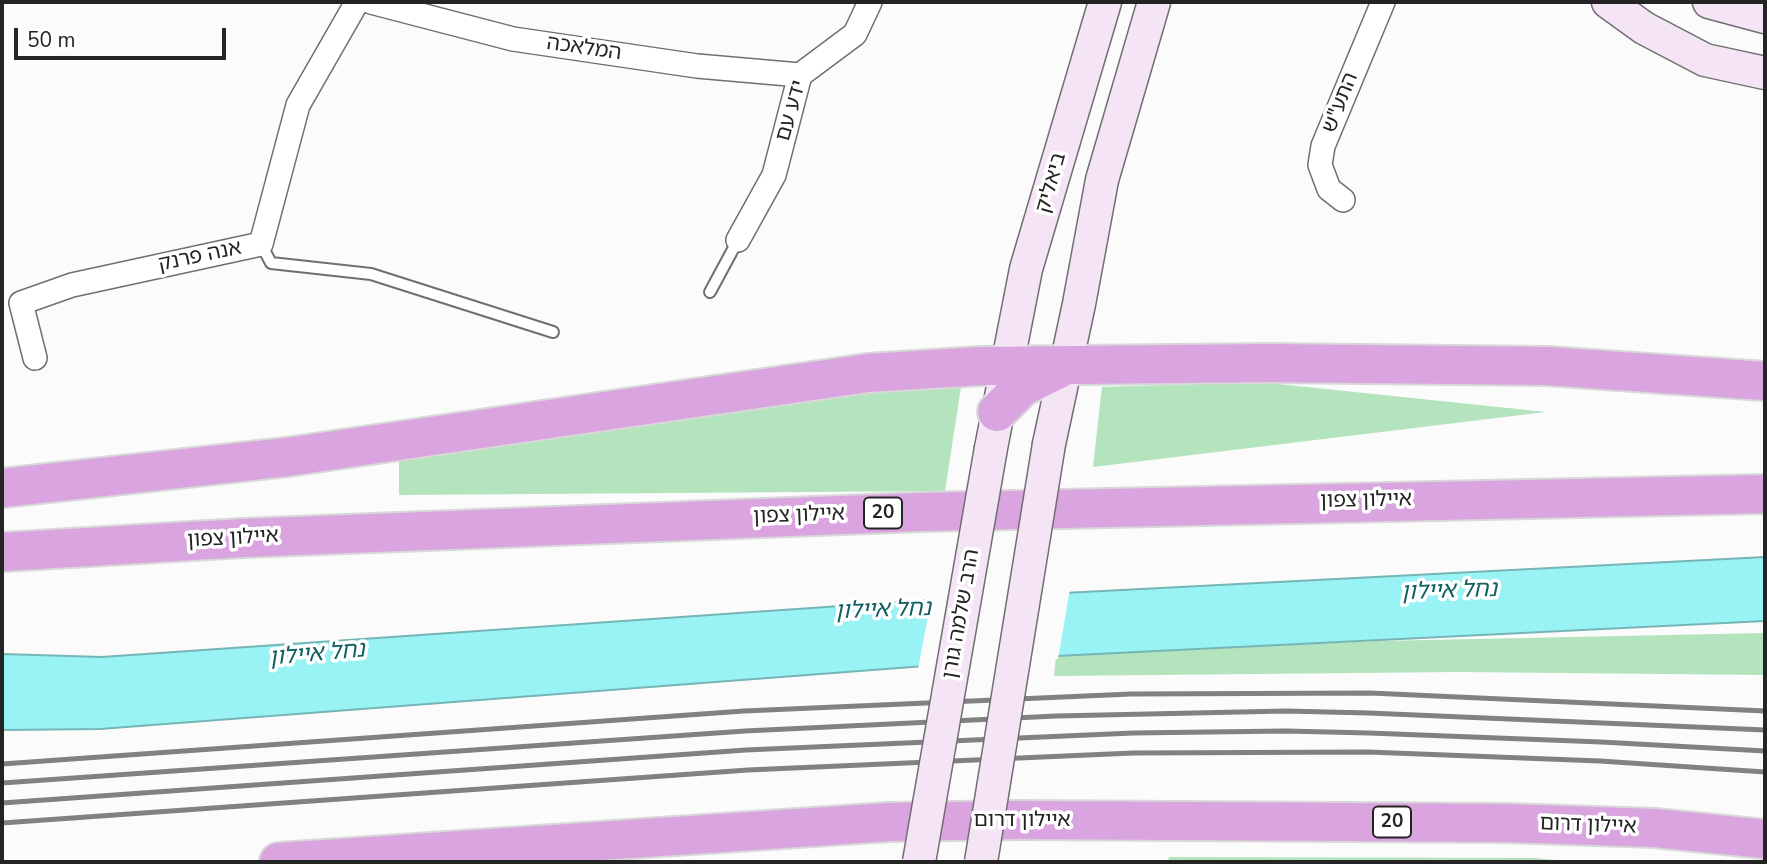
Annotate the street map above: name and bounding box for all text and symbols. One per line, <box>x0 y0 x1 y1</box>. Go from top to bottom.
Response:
scale bar <box>18 14 229 58</box>
text: 50 m <box>27 26 76 54</box>
street label: המלאכה <box>545 31 623 67</box>
street label: התע"ש <box>1318 69 1364 137</box>
street label: ידע עם <box>771 78 813 144</box>
street label: ביאליק <box>1031 150 1073 216</box>
street label: אנה פרנק <box>156 236 244 278</box>
street label: איילון צפון <box>1320 488 1412 514</box>
road number: 20 <box>864 498 902 528</box>
street label: איילון צפון <box>753 502 845 530</box>
street label: איילון צפון <box>187 524 279 554</box>
street label: הרב שלמה גורן <box>938 547 986 681</box>
water label: נחל איילון <box>1401 577 1497 607</box>
water label: נחל איילון <box>835 596 931 626</box>
water label: נחל איילון <box>268 637 366 673</box>
road number: 20 <box>1373 806 1411 838</box>
street label: איילון דרום <box>974 808 1070 834</box>
street label: איילון דרום <box>1539 812 1637 840</box>

